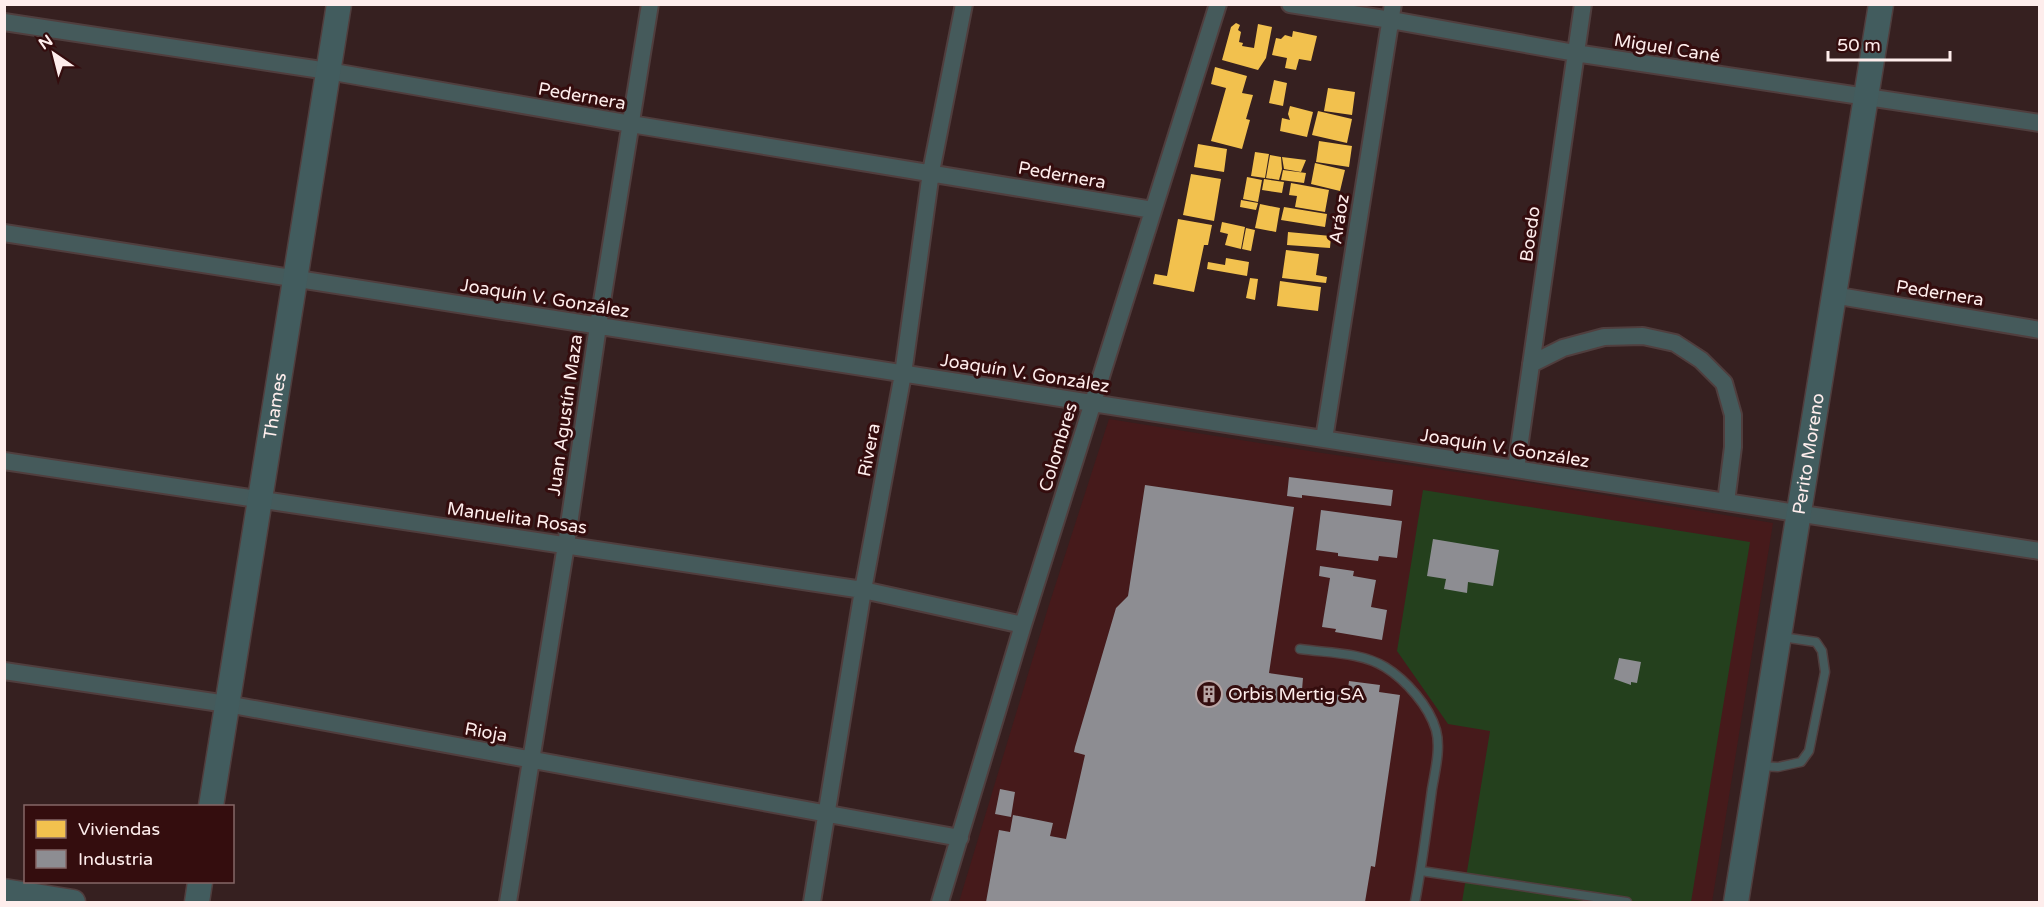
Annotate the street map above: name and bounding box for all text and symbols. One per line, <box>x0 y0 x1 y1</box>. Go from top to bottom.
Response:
north arrow <box>24 24 84 84</box>
scale bar <box>1828 24 1950 62</box>
street label: Miguel Cané <box>1612 29 1722 67</box>
text: N <box>35 31 57 54</box>
text: 50 m <box>1837 34 1881 56</box>
street label: Pedernera <box>536 77 628 115</box>
street label: Pedernera <box>1016 156 1108 194</box>
street label: Aráoz <box>1324 192 1354 246</box>
street label: Boedo <box>1515 205 1545 263</box>
street label: Joaquín V. González <box>459 274 631 322</box>
street label: Pedernera <box>1895 275 1985 311</box>
street label: Juan Agustín Maza <box>543 333 587 497</box>
street label: Joaquín V. González <box>939 349 1111 397</box>
street label: Thames <box>259 371 291 441</box>
street label: Perito Moreno <box>1788 391 1829 516</box>
street label: Colombres <box>1034 400 1082 494</box>
street label: Rivera <box>853 421 885 479</box>
street label: Joaquín V. González <box>1419 424 1591 472</box>
street label: Manuelita Rosas <box>445 497 589 539</box>
building icon: Orbis Mertig SA <box>1194 679 1224 709</box>
place label: Orbis Mertig SA <box>1228 683 1365 705</box>
street label: Rioja <box>463 717 509 747</box>
legend <box>24 805 234 883</box>
text: Viviendas <box>78 818 160 840</box>
text: Industria <box>78 848 153 870</box>

